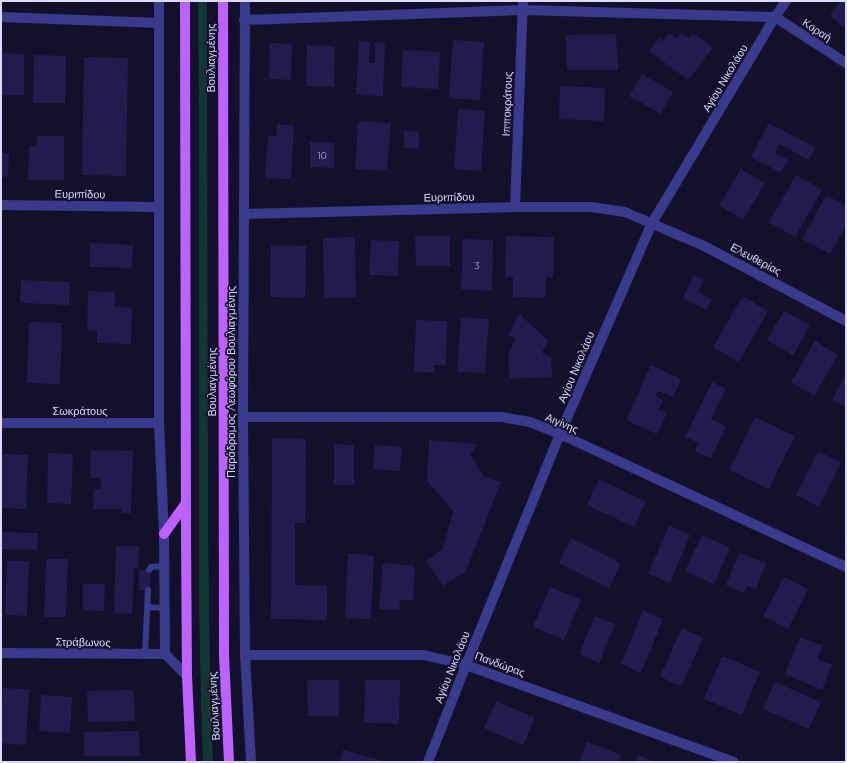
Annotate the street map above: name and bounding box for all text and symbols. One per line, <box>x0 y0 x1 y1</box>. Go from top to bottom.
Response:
street label: Κοραή <box>800 15 834 45</box>
street label: Βουλιαγμένης <box>204 23 218 93</box>
street label: Αγίου Νικολάου <box>699 42 751 114</box>
street label: Ιπποκράτους <box>499 71 515 137</box>
house number: 10 <box>317 150 327 161</box>
street label: Ευριπίδου <box>55 187 105 201</box>
street label: Ευριπίδου <box>424 190 474 204</box>
street label: Ελευθερίας <box>728 240 784 278</box>
house number: 3 <box>474 260 480 271</box>
street label: Παράδρομος Λεωφόρου Βουλιαγμένης <box>224 286 238 478</box>
street label: Αγίου Νικολάου <box>555 329 597 405</box>
street label: Βουλιαγμένης <box>205 347 219 417</box>
street label: Σωκράτους <box>52 404 108 418</box>
street label: Αιγίνης <box>543 410 581 436</box>
street label: Αγίου Νικολάου <box>431 629 473 705</box>
street label: Στράβωνος <box>55 635 111 649</box>
street label: Πανδώρας <box>473 648 527 680</box>
street label: Βουλιαγμένης <box>205 671 223 741</box>

